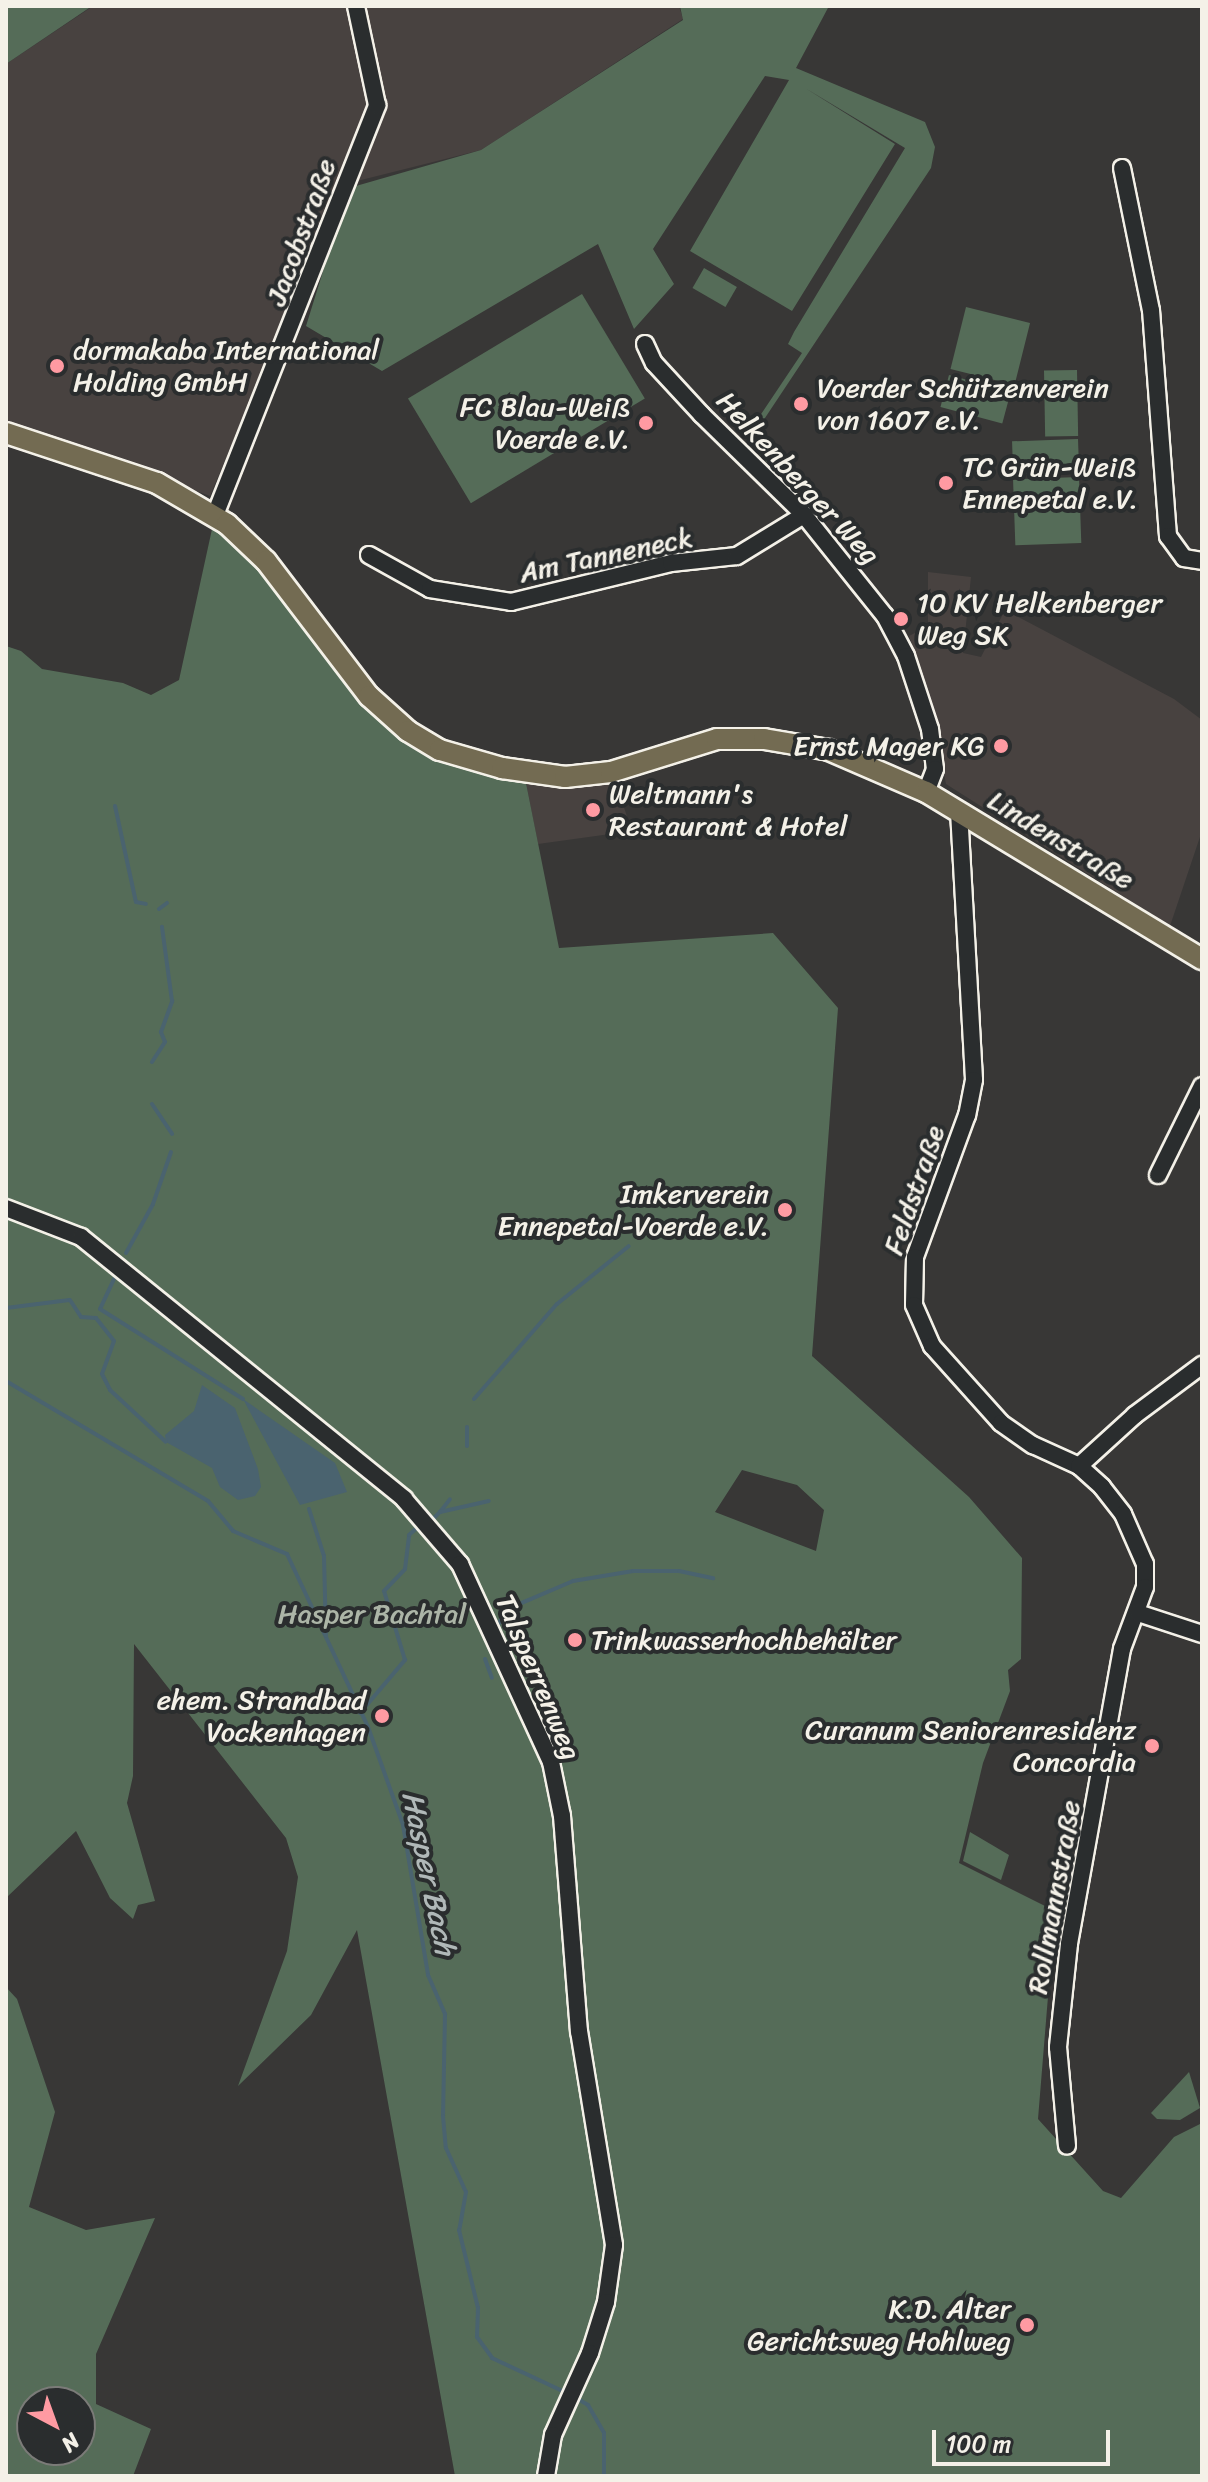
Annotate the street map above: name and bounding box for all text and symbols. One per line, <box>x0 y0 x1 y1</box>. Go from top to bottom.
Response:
street label: Jacobstraße <box>259 154 343 310</box>
place label: dormakaba International Holding GmbH <box>73 333 379 399</box>
marker: dormakaba International Holding GmbH <box>48 357 66 375</box>
place label: Voerder Schützenverein von 1607 e.V. <box>817 371 1109 437</box>
street label: Helkenberger Weg <box>709 384 887 572</box>
place label: FC Blau-Weiß Voerde e.V. <box>460 390 630 456</box>
marker: Voerder Schützenverein von 1607 e.V. <box>792 395 810 413</box>
marker: FC Blau-Weiß Voerde e.V. <box>637 414 655 432</box>
place label: TC Grün-Weiß Ennepetal e.V. <box>962 450 1138 516</box>
marker: TC Grün-Weiß Ennepetal e.V. <box>937 474 955 492</box>
street label: Am Tanneneck <box>516 520 696 590</box>
place label: 10 KV Helkenberger Weg SK <box>917 586 1162 652</box>
marker: 10 KV Helkenberger Weg SK <box>892 610 910 628</box>
place label: Ernst Mager KG <box>793 729 985 763</box>
marker: Ernst Mager KG <box>992 737 1010 755</box>
place label: Weltmann's Restaurant & Hotel <box>609 777 848 843</box>
street label: Lindenstraße <box>982 783 1140 897</box>
marker: Weltmann's Restaurant & Hotel <box>584 801 602 819</box>
street label: Feldstraße <box>876 1121 952 1259</box>
place label: Imkerverein Ennepetal-Voerde e.V. <box>497 1177 769 1243</box>
marker: Imkerverein Ennepetal-Voerde e.V. <box>776 1201 794 1219</box>
street label: Talsperrenweg <box>488 1589 588 1765</box>
park label: Hasper Bachtal <box>278 1597 466 1631</box>
place label: Trinkwasserhochbehälter <box>591 1623 897 1657</box>
marker: Trinkwasserhochbehälter <box>566 1631 584 1649</box>
place label: ehem. Strandbad Vockenhagen <box>156 1683 366 1749</box>
marker: ehem. Strandbad Vockenhagen <box>373 1707 391 1725</box>
place label: Curanum Seniorenresidenz Concordia <box>805 1713 1136 1779</box>
marker: Curanum Seniorenresidenz Concordia <box>1143 1737 1161 1755</box>
water label: Hasper Bach <box>394 1788 464 1958</box>
street label: Rollmannstraße <box>1020 1798 1088 1996</box>
place label: K.D. Alter Gerichtsweg Hohlweg <box>747 2292 1011 2358</box>
marker: K.D. Alter Gerichtsweg Hohlweg <box>1018 2316 1036 2334</box>
north arrow <box>16 2386 96 2466</box>
scale bar <box>936 2414 1114 2464</box>
text: N <box>52 2423 89 2463</box>
text: 100 m <box>946 2423 1011 2465</box>

